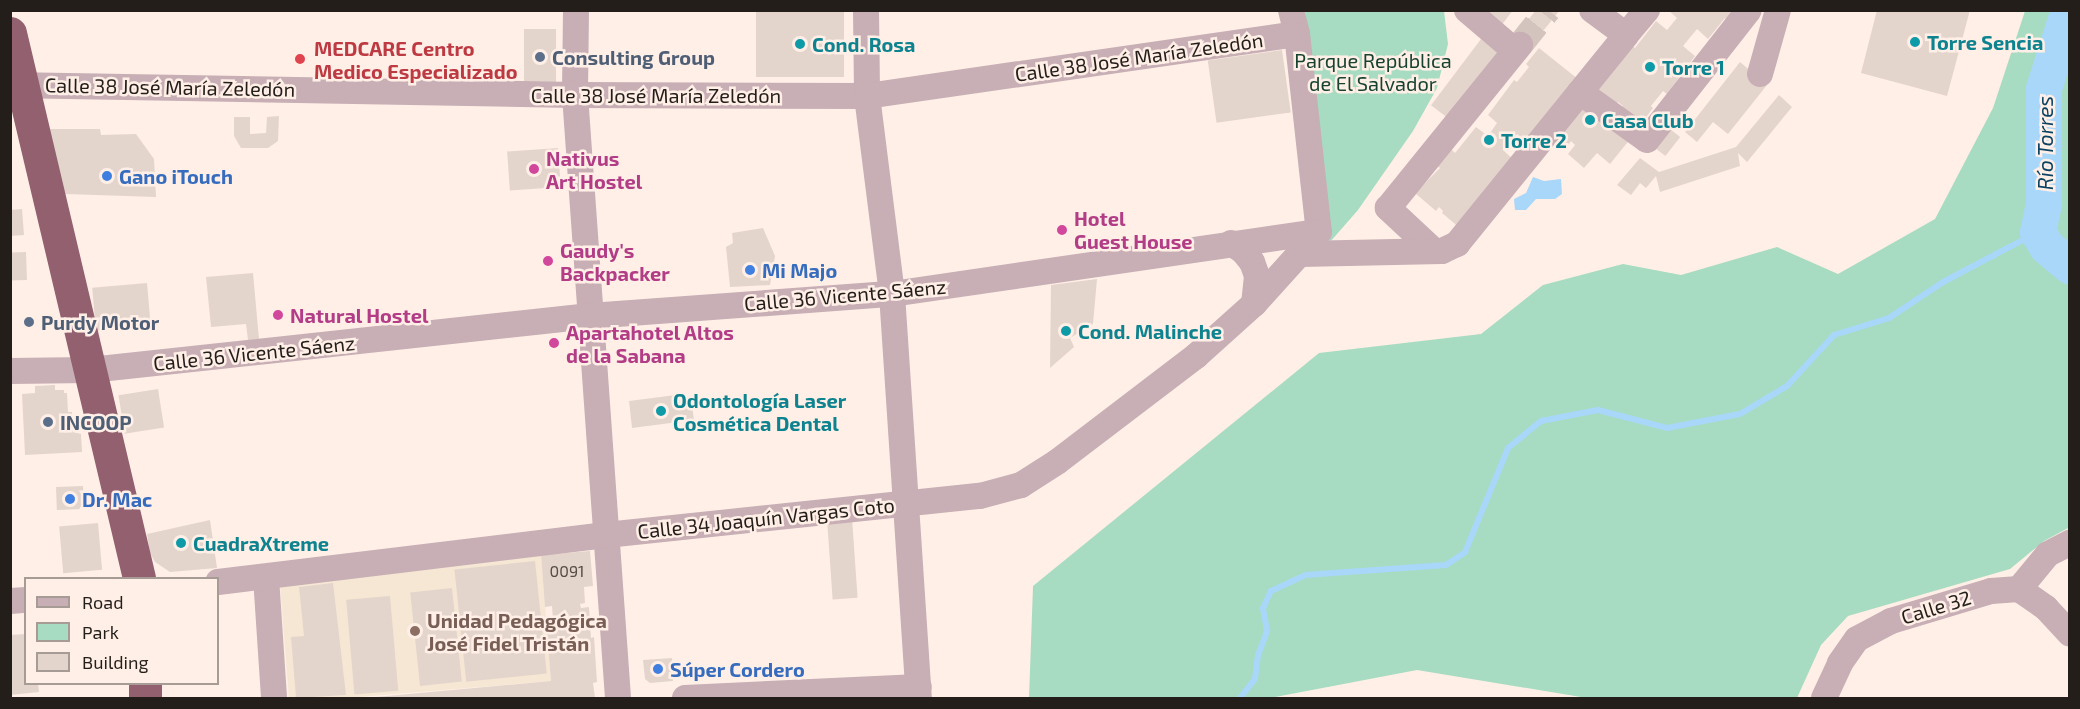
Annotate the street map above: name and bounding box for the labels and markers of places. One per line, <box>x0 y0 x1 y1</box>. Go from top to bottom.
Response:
place label: Torre Sencia <box>1927 30 2043 54</box>
place label: Cond. Rosa <box>812 32 915 56</box>
marker: Torre Sencia <box>1908 35 1922 49</box>
place label: MEDCARE Centro Medico Especializado <box>314 36 518 83</box>
marker: Cond. Rosa <box>793 37 807 51</box>
place label: Consulting Group <box>552 45 715 69</box>
marker: MEDCARE Centro Medico Especializado <box>291 50 309 68</box>
marker: Consulting Group <box>533 50 547 64</box>
place label: Torre 1 <box>1662 55 1725 79</box>
marker: Torre 1 <box>1643 60 1657 74</box>
place label: Casa Club <box>1602 108 1694 132</box>
marker: Casa Club <box>1583 113 1597 127</box>
place label: Torre 2 <box>1501 128 1567 152</box>
marker: Torre 2 <box>1482 133 1496 147</box>
place label: Nativus Art Hostel <box>546 146 642 193</box>
marker: Nativus Art Hostel <box>527 162 541 176</box>
place label: Gano iTouch <box>119 164 233 188</box>
marker: Gano iTouch <box>100 169 114 183</box>
place label: Hotel Guest House <box>1074 207 1193 254</box>
marker: Hotel Guest House <box>1055 223 1069 237</box>
place label: Gaudy's Backpacker <box>560 238 670 285</box>
marker: Gaudy's Backpacker <box>541 254 555 268</box>
place label: Mi Majo <box>762 258 837 282</box>
marker: Mi Majo <box>743 263 757 277</box>
place label: Natural Hostel <box>290 303 429 327</box>
marker: Natural Hostel <box>271 308 285 322</box>
place label: Purdy Motor <box>41 310 160 334</box>
marker: Purdy Motor <box>22 315 36 329</box>
place label: Cond. Malinche <box>1078 319 1222 343</box>
place label: Apartahotel Altos de la Sabana <box>566 320 735 367</box>
marker: Cond. Malinche <box>1059 324 1073 338</box>
marker: Apartahotel Altos de la Sabana <box>547 336 561 350</box>
place label: Odontología Laser Cosmética Dental <box>673 388 846 435</box>
marker: Odontología Laser Cosmética Dental <box>654 404 668 418</box>
place label: INCOOP <box>60 410 132 434</box>
marker: INCOOP <box>41 415 55 429</box>
place label: Dr. Mac <box>82 487 152 511</box>
marker: Dr. Mac <box>63 492 77 506</box>
place label: CuadraXtreme <box>193 531 329 555</box>
marker: CuadraXtreme <box>174 536 188 550</box>
place label: Unidad Pedagógica José Fidel Tristán <box>427 608 607 655</box>
marker: Unidad Pedagógica José Fidel Tristán <box>408 624 422 638</box>
place label: Súper Cordero <box>670 657 805 681</box>
marker: Súper Cordero <box>651 662 665 676</box>

